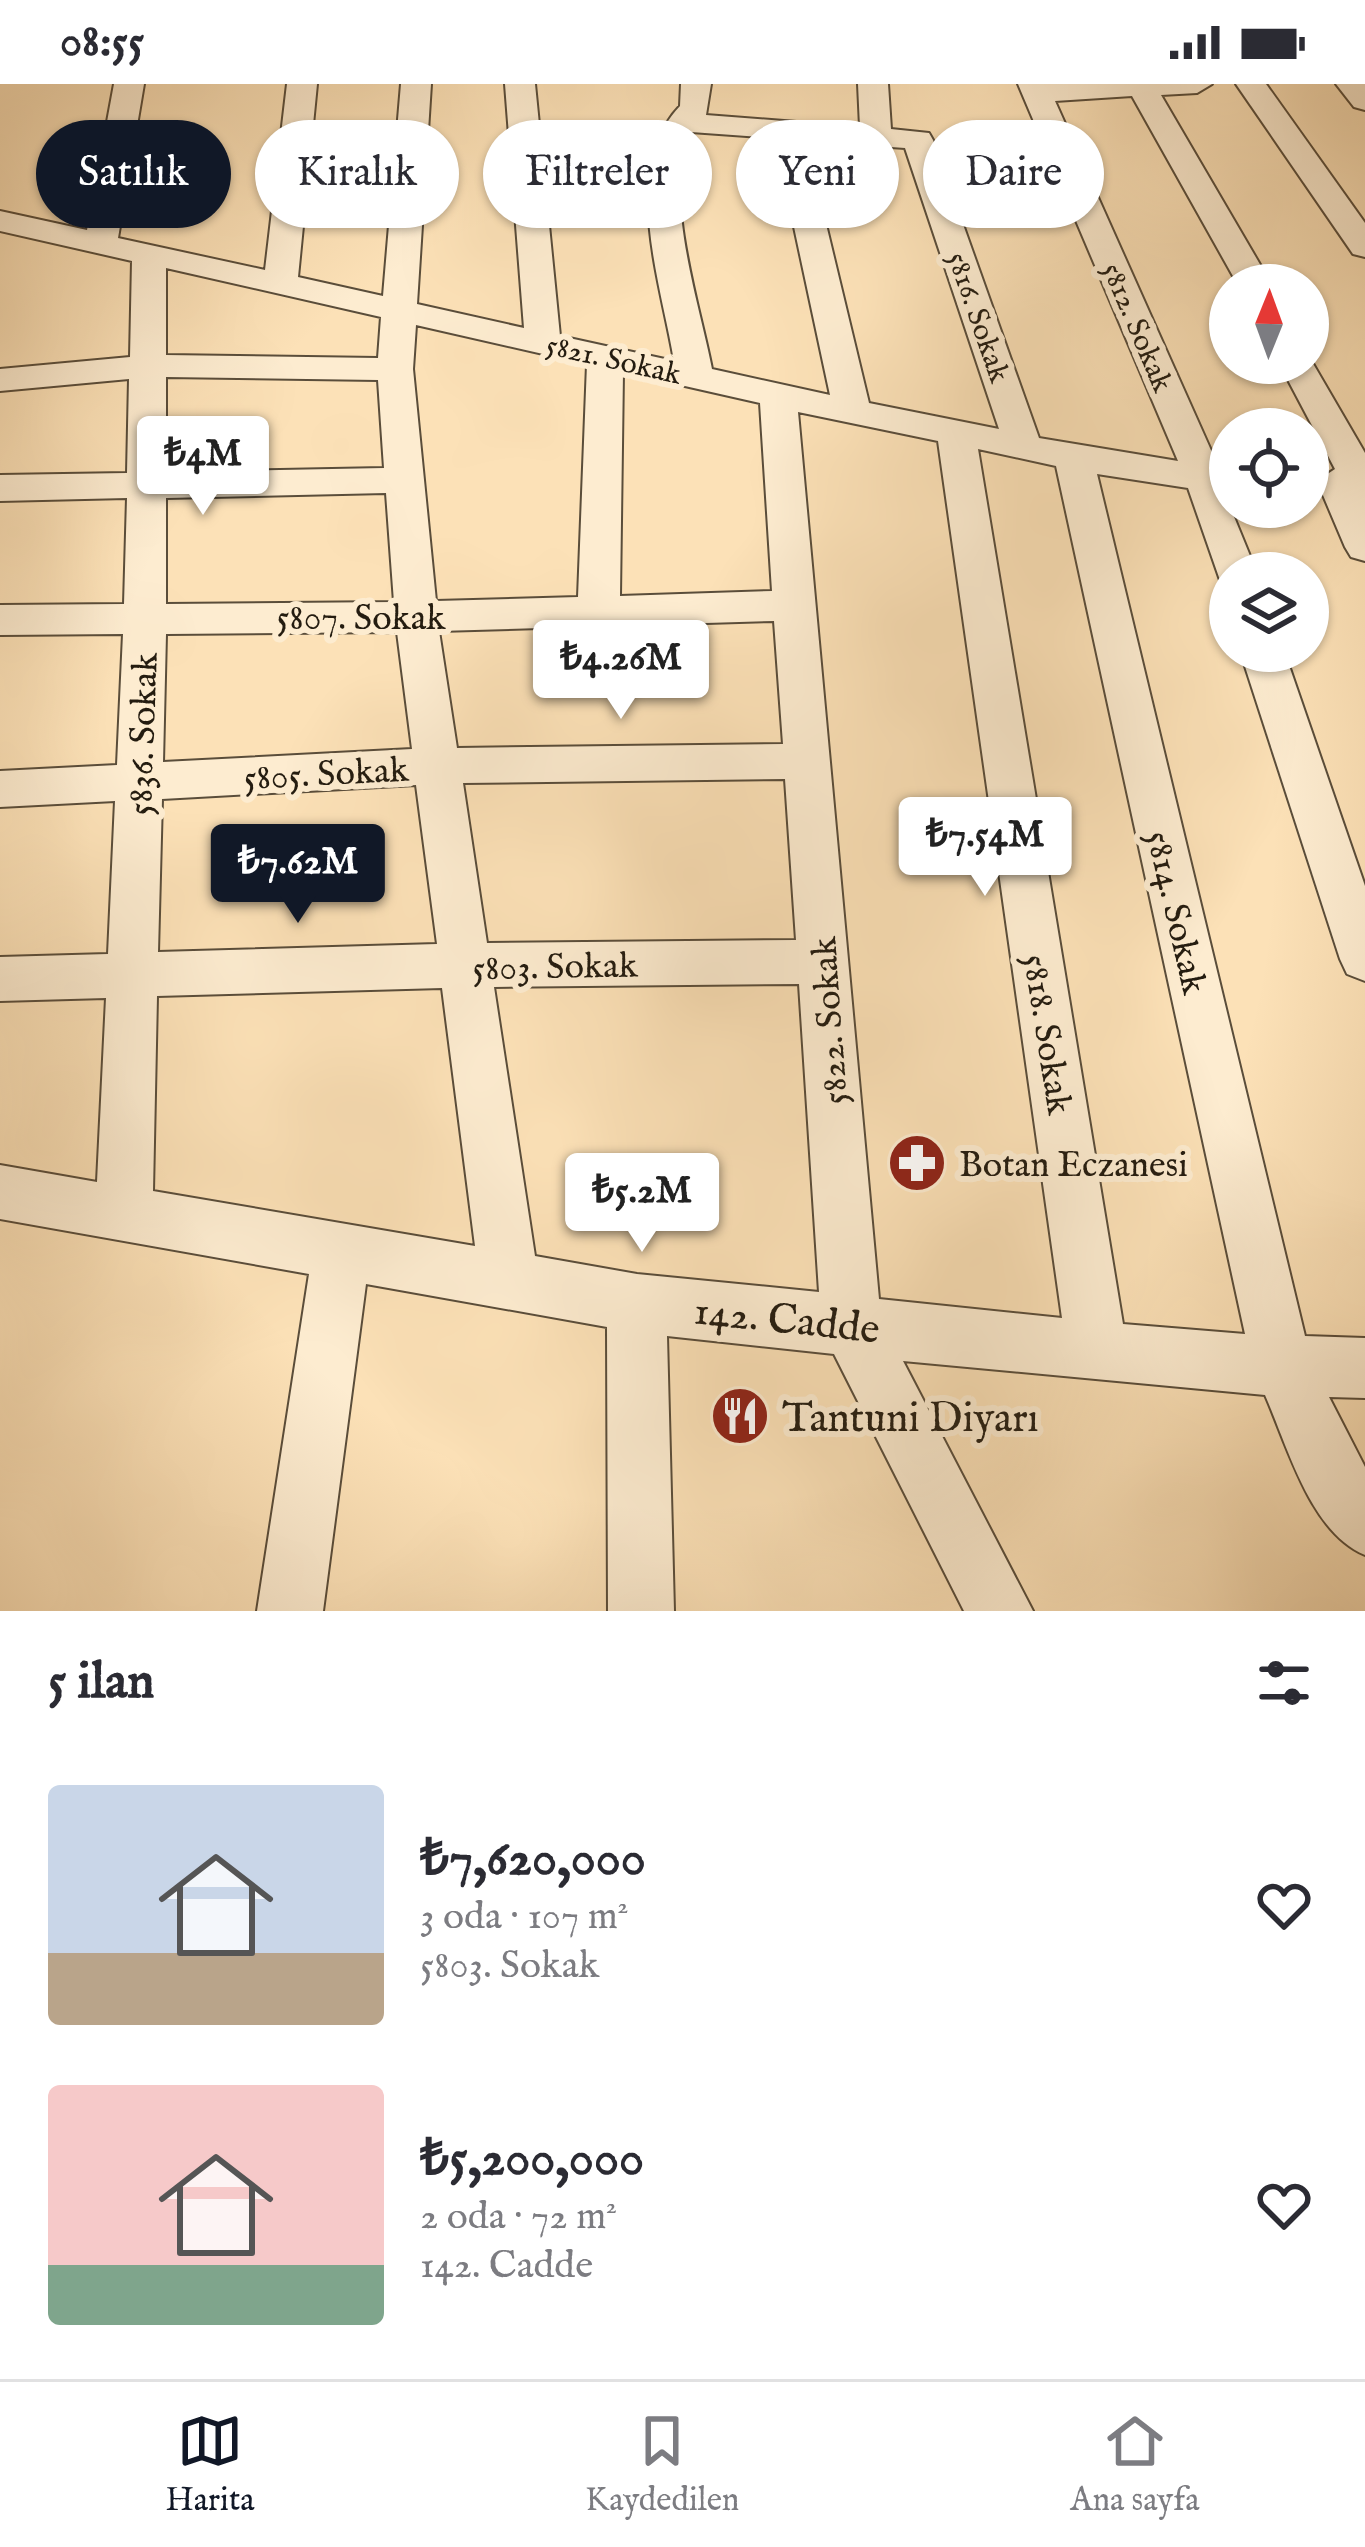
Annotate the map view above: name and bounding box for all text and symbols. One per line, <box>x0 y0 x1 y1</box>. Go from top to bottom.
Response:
text: 08:55 <box>60 14 144 71</box>
chip: Satılık <box>36 120 231 228</box>
chip: Kiralık <box>255 120 459 228</box>
chip: Filtreler <box>483 120 712 228</box>
chip: Yeni <box>736 120 899 228</box>
chip: Daire <box>923 120 1104 228</box>
street label: 5816. Sokak <box>937 247 1018 389</box>
street label: 5812. Sokak <box>1092 257 1181 399</box>
north arrow <box>1209 264 1329 384</box>
map controls <box>1209 264 1329 672</box>
street label: 5821. Sokak <box>542 327 686 395</box>
button: locate <box>1209 408 1329 528</box>
pin: ₺4M <box>145 416 261 518</box>
text: ₺4M <box>164 430 242 479</box>
button: layers <box>1209 552 1329 672</box>
street label: 5807. Sokak <box>276 596 446 642</box>
pin: ₺4.26M <box>523 620 719 722</box>
text: ₺4.26M <box>560 634 682 683</box>
street label: 5836. Sokak <box>118 651 170 816</box>
street label: 5805. Sokak <box>242 748 411 802</box>
pin: ₺7.54M <box>887 797 1083 899</box>
text: ₺7.54M <box>926 811 1044 860</box>
pin: ₺7.62M <box>200 824 396 926</box>
street label: 5814. Sokak <box>1134 826 1216 1000</box>
text: ₺7.62M <box>238 838 358 887</box>
street label: 5822. Sokak <box>802 935 860 1106</box>
street label: 5803. Sokak <box>472 944 639 992</box>
street label: 5818. Sokak <box>1011 951 1082 1119</box>
pharmacy icon: Botan Eczanesi <box>886 1132 948 1194</box>
place label: Botan Eczanesi <box>959 1143 1188 1189</box>
pin: ₺5.2M <box>558 1153 726 1255</box>
text: ₺5.2M <box>592 1167 692 1216</box>
street label: 142. Cadde <box>691 1285 882 1358</box>
restaurant icon: Tantuni Diyarı <box>709 1385 771 1447</box>
place label: Tantuni Diyarı <box>782 1393 1039 1446</box>
icon: filters <box>1251 1650 1317 1716</box>
text: 5 ilan <box>48 1651 154 1716</box>
text: ₺7,620,000 <box>420 1828 646 1893</box>
icon: home <box>144 1833 288 1977</box>
icon: heart <box>1251 1872 1317 1938</box>
text: 3 oda · 107 m² <box>420 1893 629 1942</box>
text: 5803. Sokak <box>420 1942 599 1991</box>
text: ₺5,200,000 <box>420 2128 644 2193</box>
icon: home <box>144 2133 288 2277</box>
icon: heart <box>1251 2172 1317 2238</box>
text: 2 oda · 72 m² <box>420 2193 617 2242</box>
text: 142. Cadde <box>420 2242 593 2291</box>
tab: Harita <box>165 2408 255 2522</box>
tab: Kaydedilen <box>585 2408 739 2522</box>
tab: Ana sayfa <box>1070 2408 1200 2522</box>

